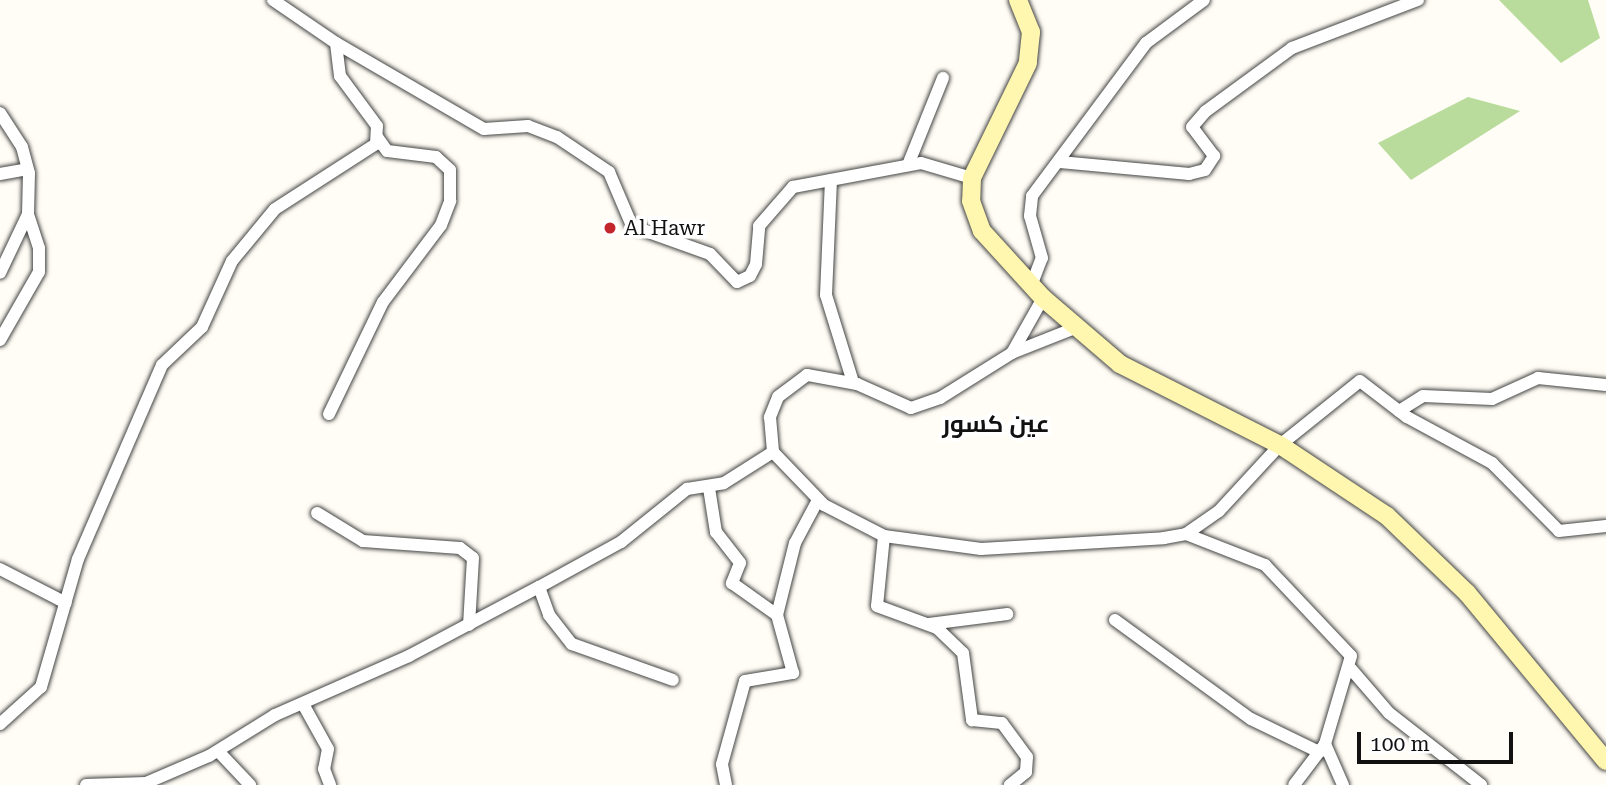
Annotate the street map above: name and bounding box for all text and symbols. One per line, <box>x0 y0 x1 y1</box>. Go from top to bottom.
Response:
place label: Al Hawr <box>624 215 705 241</box>
marker: Al Hawr <box>602 220 618 236</box>
district label: عين كسور <box>942 411 1050 439</box>
scale bar <box>1361 718 1517 762</box>
text: 100 m <box>1370 732 1430 756</box>

